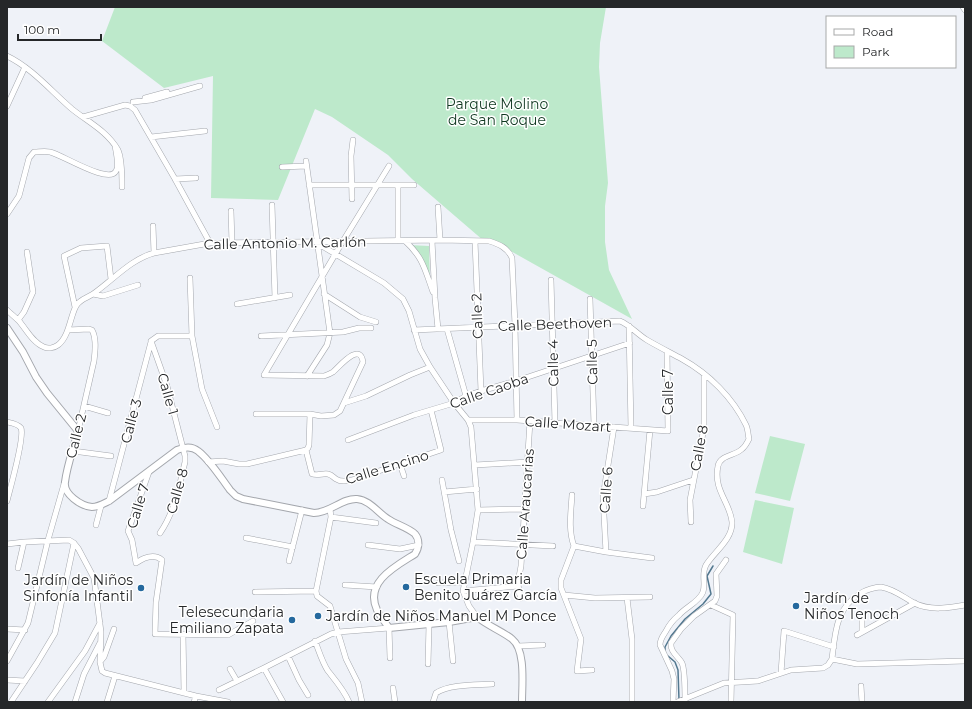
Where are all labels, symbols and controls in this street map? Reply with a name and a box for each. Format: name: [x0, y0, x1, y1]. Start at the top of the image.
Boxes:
scale bar: [18, 16, 101, 42]
legend: [826, 16, 956, 68]
text: 100 m: [24, 22, 60, 37]
text: Road: [862, 24, 893, 39]
text: Park: [862, 44, 890, 59]
park label: Parque Molino de San Roque: [446, 95, 548, 129]
street label: Calle Antonio M. Carlón: [203, 233, 367, 253]
street label: Calle 2: [467, 293, 487, 339]
street label: Calle Beethoven: [498, 313, 612, 335]
street label: Calle 4: [544, 339, 562, 387]
street label: Calle 5: [583, 339, 601, 385]
street label: Calle Caoba: [447, 369, 531, 413]
street label: Calle 7: [659, 369, 677, 415]
street label: Calle 1: [153, 371, 183, 417]
street label: Calle 3: [116, 397, 146, 445]
street label: Calle 2: [62, 412, 90, 460]
street label: Calle Mozart: [524, 412, 612, 436]
street label: Calle 8: [686, 423, 712, 473]
street label: Calle Encino: [343, 446, 431, 488]
street label: Calle Araucarias: [512, 448, 538, 560]
street label: Calle 8: [162, 466, 192, 516]
street label: Calle 6: [595, 466, 617, 514]
street label: Calle 7: [123, 481, 153, 531]
place label: Escuela Primaria Benito Juárez García: [414, 570, 558, 604]
place label: Jardín de Niños Sinfonía Infantil: [23, 571, 133, 605]
marker: Escuela Primaria Benito Juárez García: [401, 582, 411, 592]
marker: Jardín de Niños Sinfonía Infantil: [136, 583, 146, 593]
place label: Jardín de Niños Tenoch: [803, 589, 899, 623]
marker: Jardín de Niños Tenoch: [791, 601, 801, 611]
place label: Telesecundaria Emiliano Zapata: [170, 603, 284, 637]
place label: Jardín de Niños Manuel M Ponce: [325, 607, 556, 625]
marker: Jardín de Niños Manuel M Ponce: [313, 611, 323, 621]
marker: Telesecundaria Emiliano Zapata: [287, 615, 297, 625]

